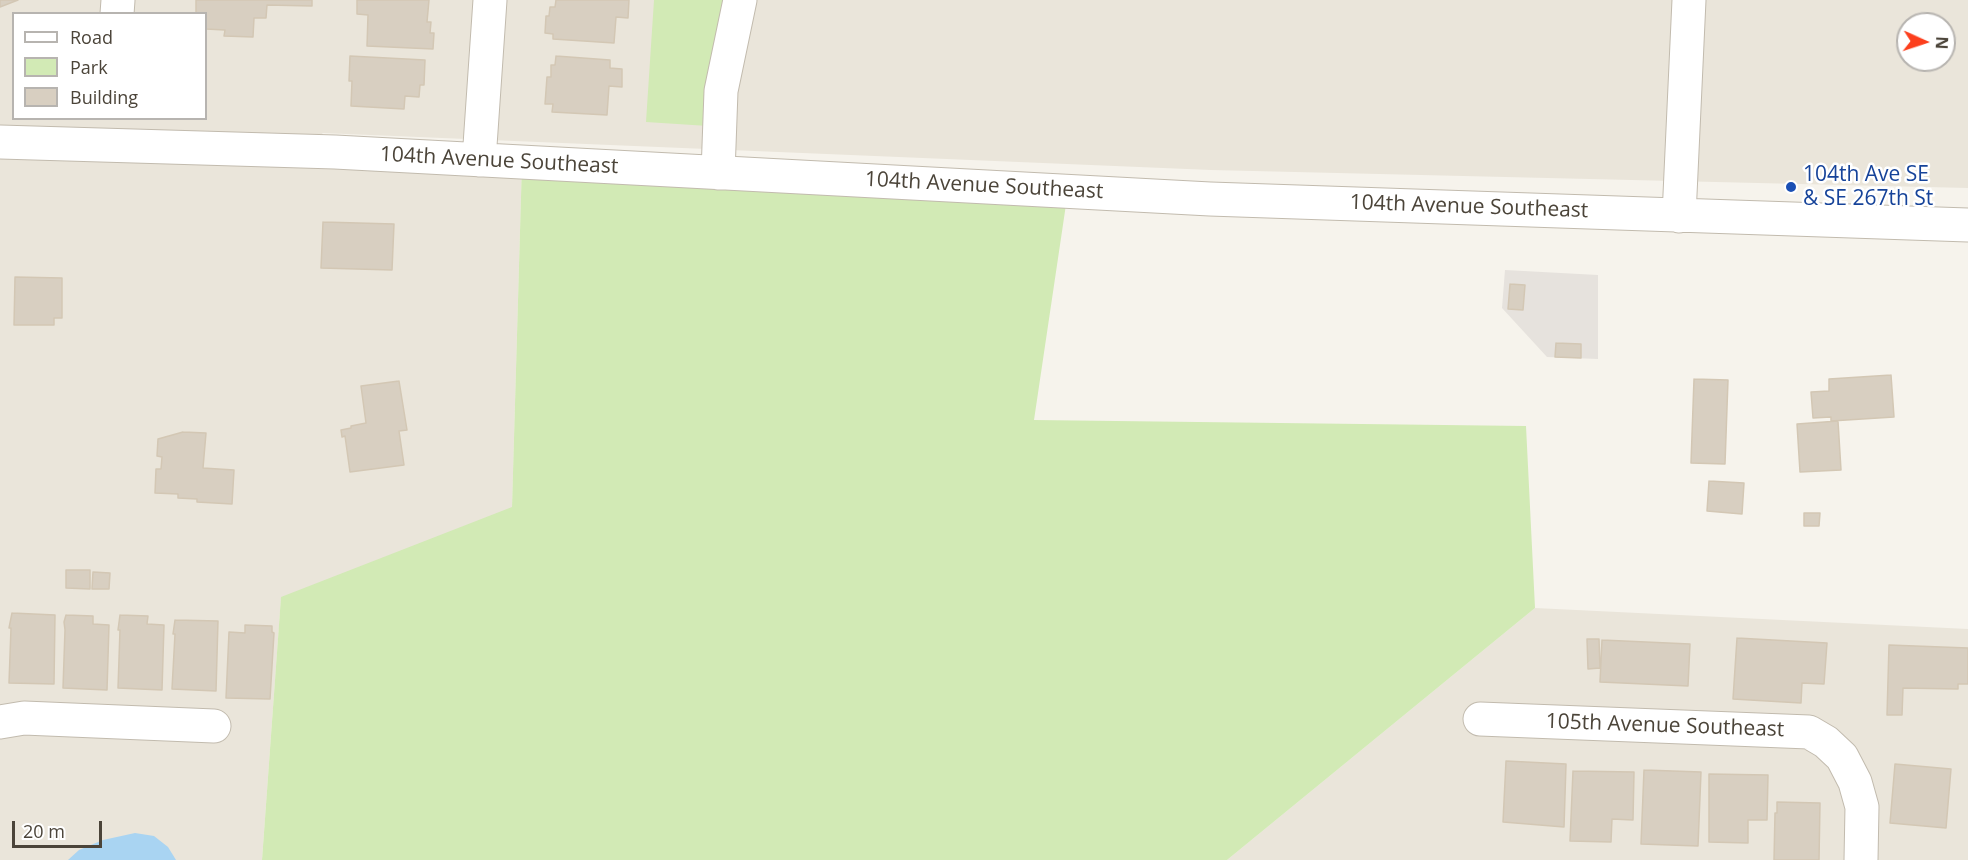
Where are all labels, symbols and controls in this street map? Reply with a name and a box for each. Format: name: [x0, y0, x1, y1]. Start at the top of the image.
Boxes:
legend: [12, 12, 207, 120]
north arrow: [1896, 12, 1956, 72]
text: Road: [70, 25, 113, 49]
text: N: [1931, 36, 1953, 50]
text: Park: [70, 55, 108, 79]
text: Building: [70, 85, 138, 109]
street label: 104th Avenue Southeast: [379, 142, 619, 180]
place label: 104th Ave SE & SE 267th St: [1803, 162, 1933, 212]
street label: 104th Avenue Southeast: [864, 167, 1104, 205]
marker: 104th Ave SE & SE 267th St: [1784, 180, 1798, 194]
street label: 104th Avenue Southeast: [1349, 190, 1589, 224]
street label: 105th Avenue Southeast: [1545, 709, 1785, 743]
scale bar: [15, 809, 105, 847]
text: 20 m: [23, 819, 65, 843]

